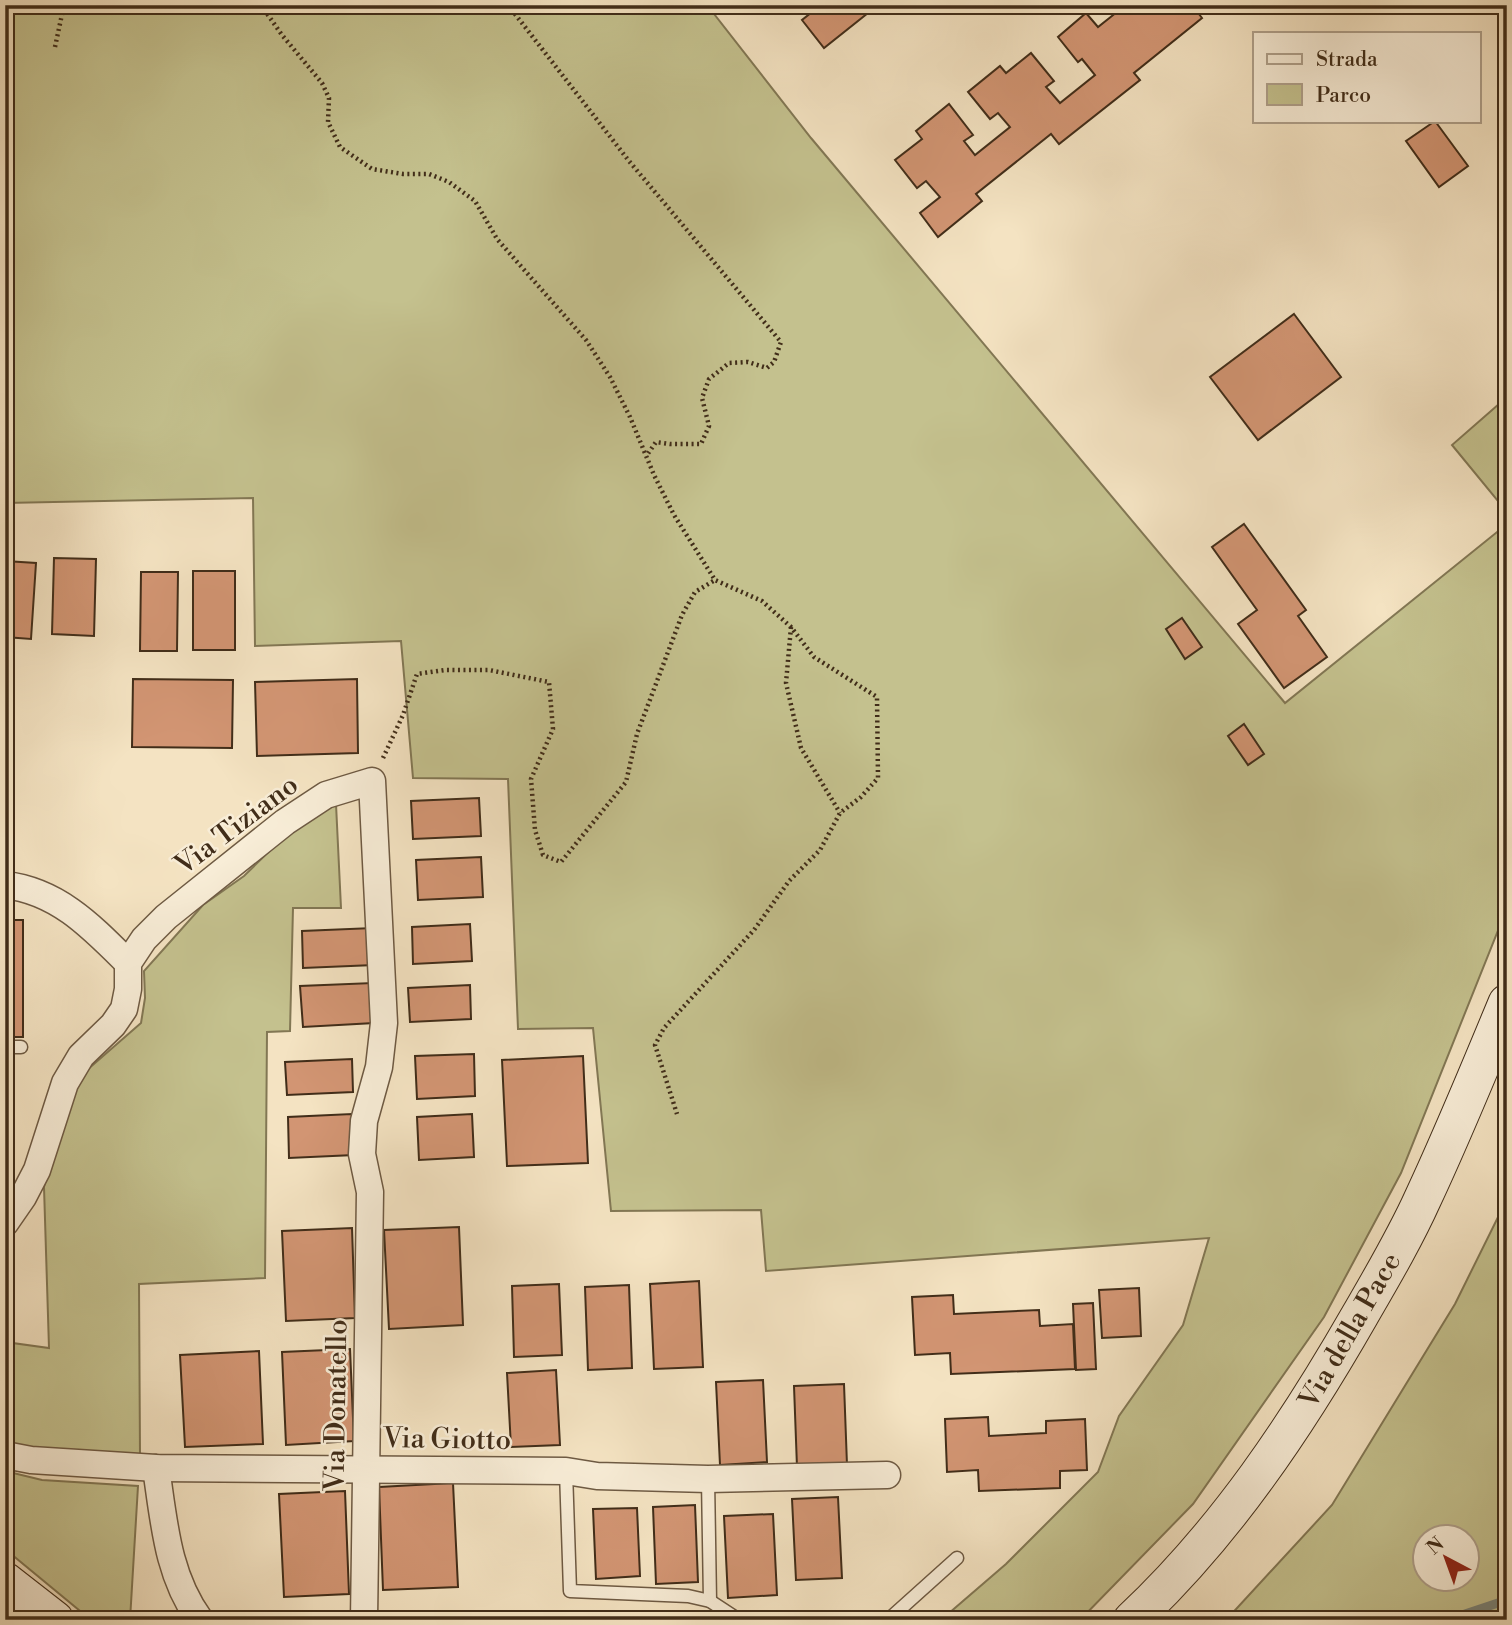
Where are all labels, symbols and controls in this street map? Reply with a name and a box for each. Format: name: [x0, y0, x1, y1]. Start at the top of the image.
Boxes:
legend: [1253, 32, 1480, 122]
text: Strada: [1316, 47, 1378, 73]
text: Parco: [1316, 83, 1371, 109]
street label: Via Tiziano: [167, 767, 306, 884]
street label: Via della Pace: [1291, 1247, 1409, 1416]
street label: Via Donatello: [317, 1319, 355, 1492]
street label: Via Giotto: [382, 1421, 511, 1458]
north arrow: [1410, 1524, 1480, 1594]
text: N: [1422, 1532, 1449, 1560]

